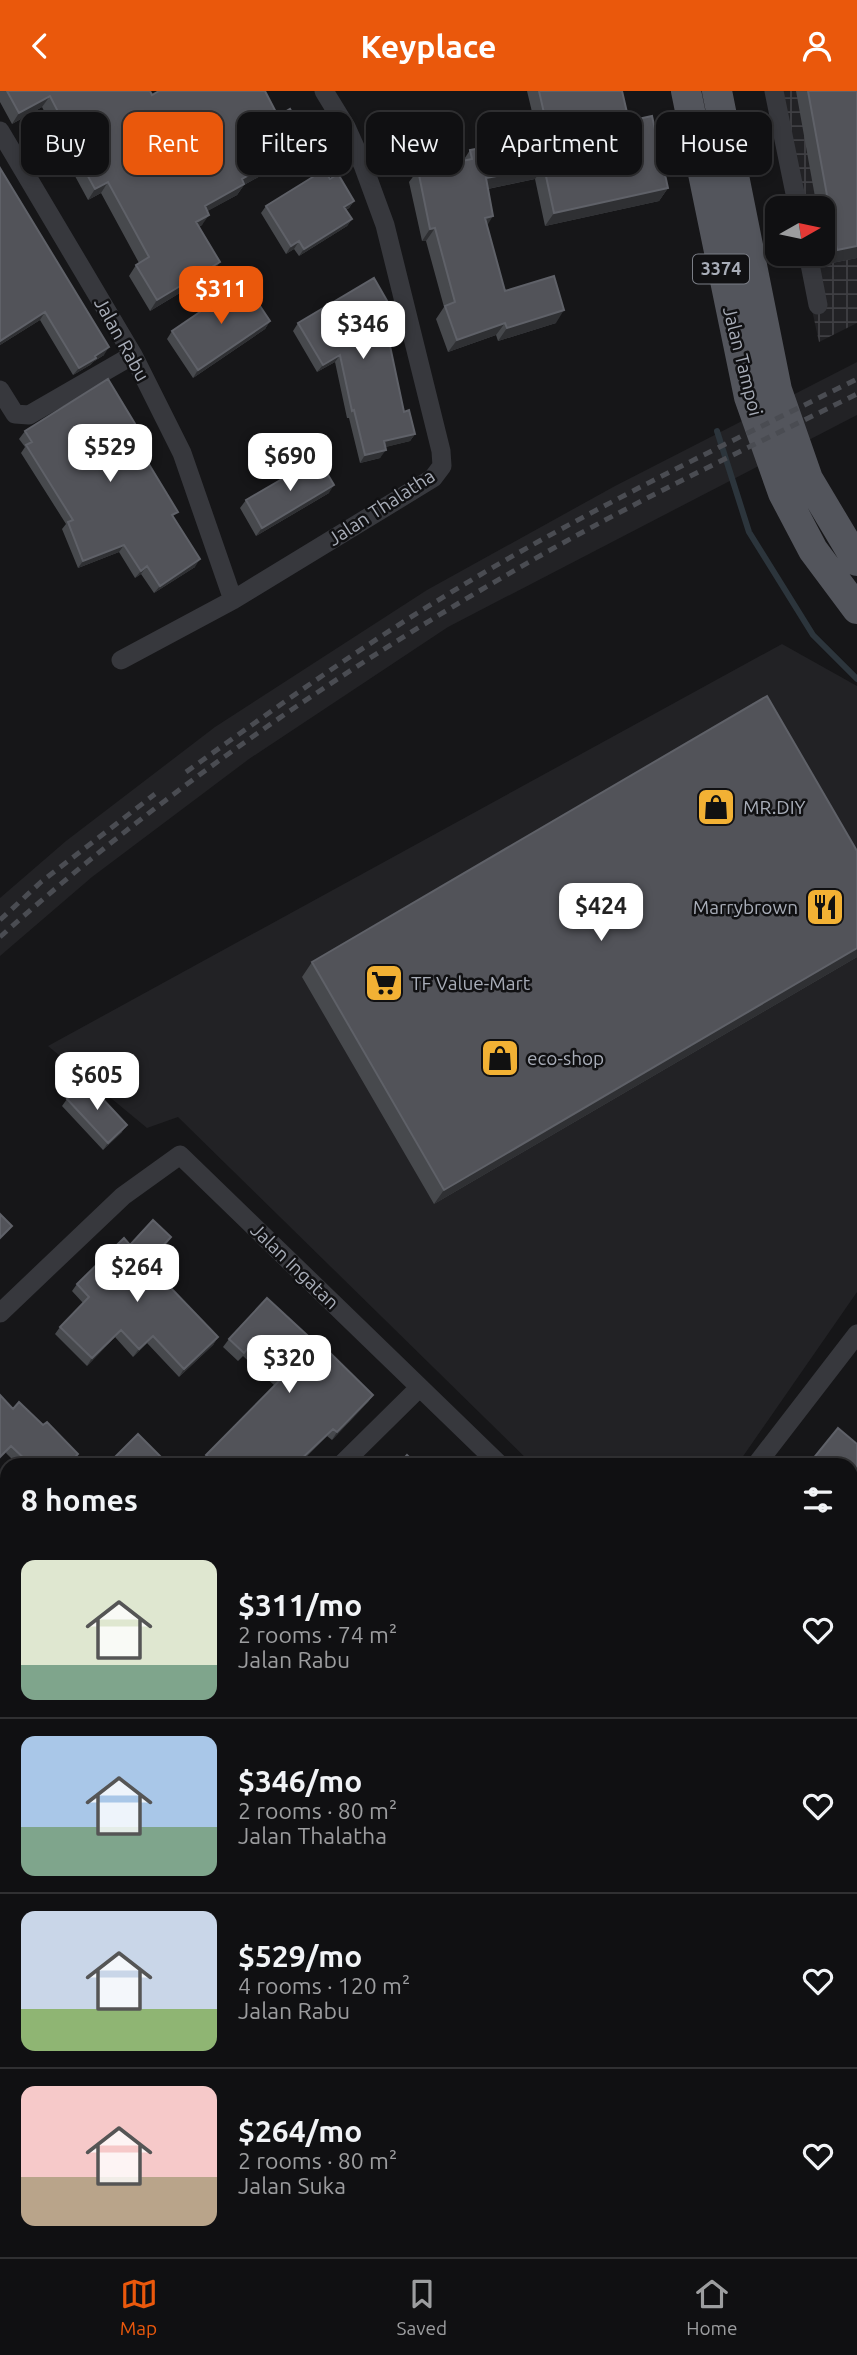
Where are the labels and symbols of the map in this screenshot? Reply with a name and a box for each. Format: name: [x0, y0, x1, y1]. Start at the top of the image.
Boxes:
north arrow: [765, 196, 835, 266]
road number: 3374: [693, 254, 749, 283]
pin: $311: [180, 267, 262, 326]
street label: Jalan Rabu: [90, 293, 154, 385]
pin: $346: [322, 301, 404, 361]
street label: Jalan Tampoi: [719, 304, 767, 418]
pin: $529: [69, 425, 151, 484]
pin: $690: [249, 433, 331, 493]
street label: Jalan Thalatha: [323, 464, 439, 550]
shop icon: MR.DIY: [695, 786, 737, 828]
place label: MR.DIY: [743, 796, 806, 818]
pin: $424: [560, 883, 642, 943]
restaurant icon: Marrybrown: [804, 886, 846, 928]
place label: Marrybrown: [693, 896, 798, 918]
supermarket icon: TF Value-Mart: [363, 962, 405, 1004]
place label: TF Value-Mart: [411, 972, 531, 994]
shop icon: eco-shop: [479, 1037, 521, 1079]
place label: eco-shop: [527, 1047, 604, 1069]
pin: $605: [56, 1053, 138, 1112]
street label: Jalan Ingatan: [247, 1219, 343, 1313]
pin: $264: [96, 1245, 178, 1304]
pin: $320: [248, 1335, 330, 1395]

